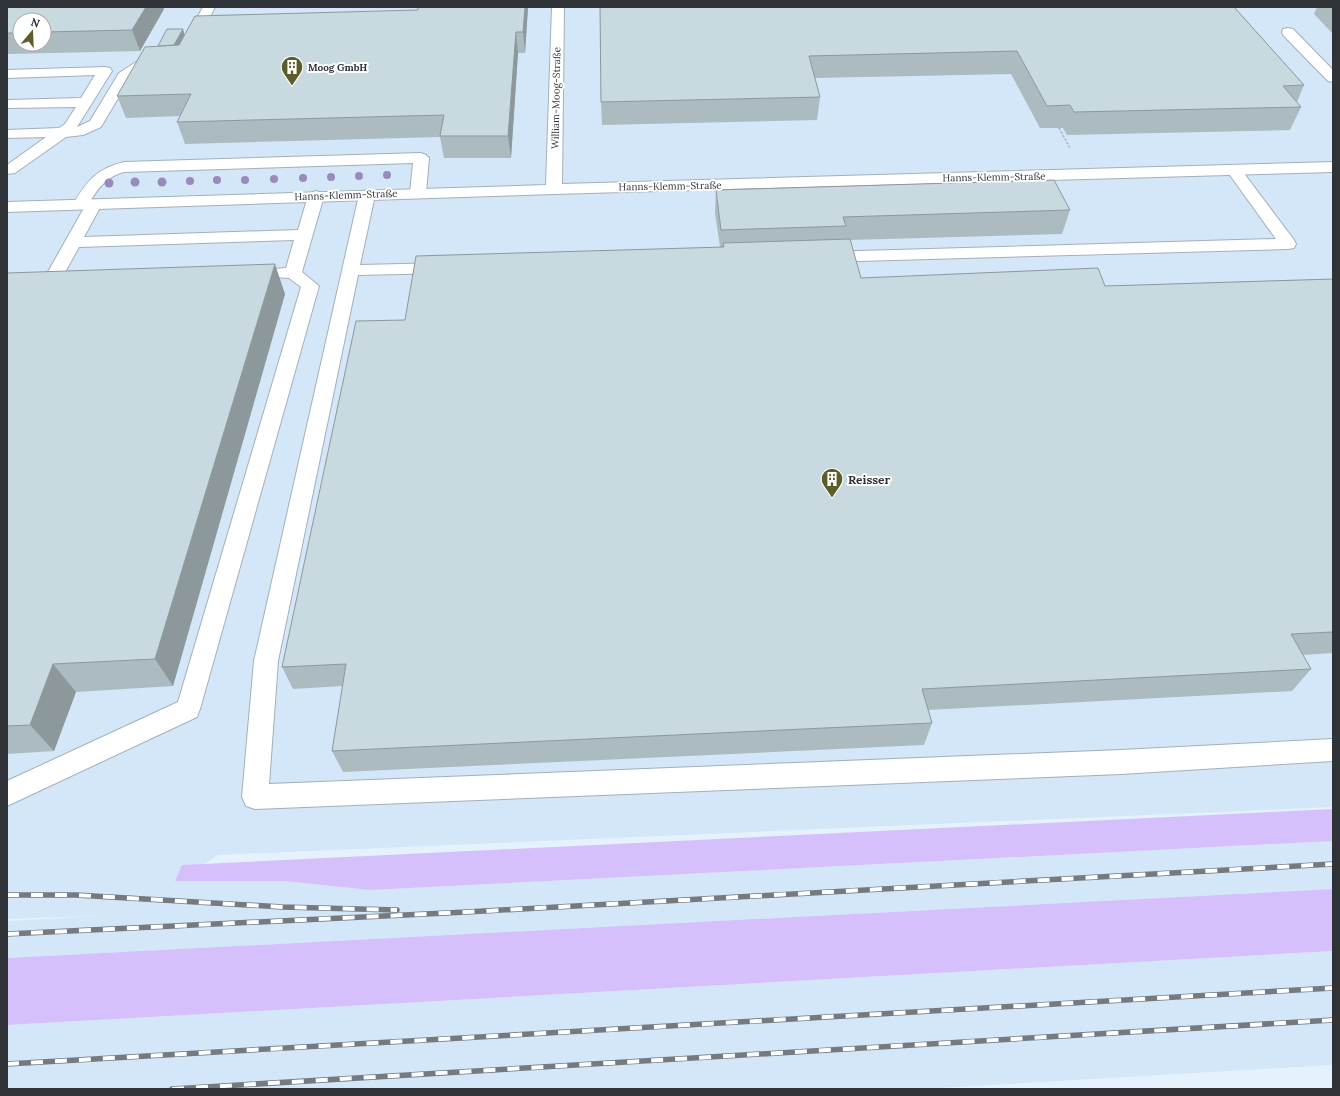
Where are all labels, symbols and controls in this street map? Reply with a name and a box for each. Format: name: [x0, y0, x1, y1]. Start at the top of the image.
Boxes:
north arrow: [12, 12, 52, 52]
text: N: [29, 15, 42, 31]
street label: William-Moog-Straße: [549, 46, 563, 149]
building icon: Moog GmbH: [279, 54, 305, 87]
place label: Moog GmbH: [308, 61, 367, 74]
street label: Hanns-Klemm-Straße: [942, 170, 1046, 184]
street label: Hanns-Klemm-Straße: [618, 179, 722, 193]
street label: Hanns-Klemm-Straße: [294, 187, 398, 203]
building icon: Reisser: [819, 466, 845, 499]
place label: Reisser: [848, 472, 891, 487]

